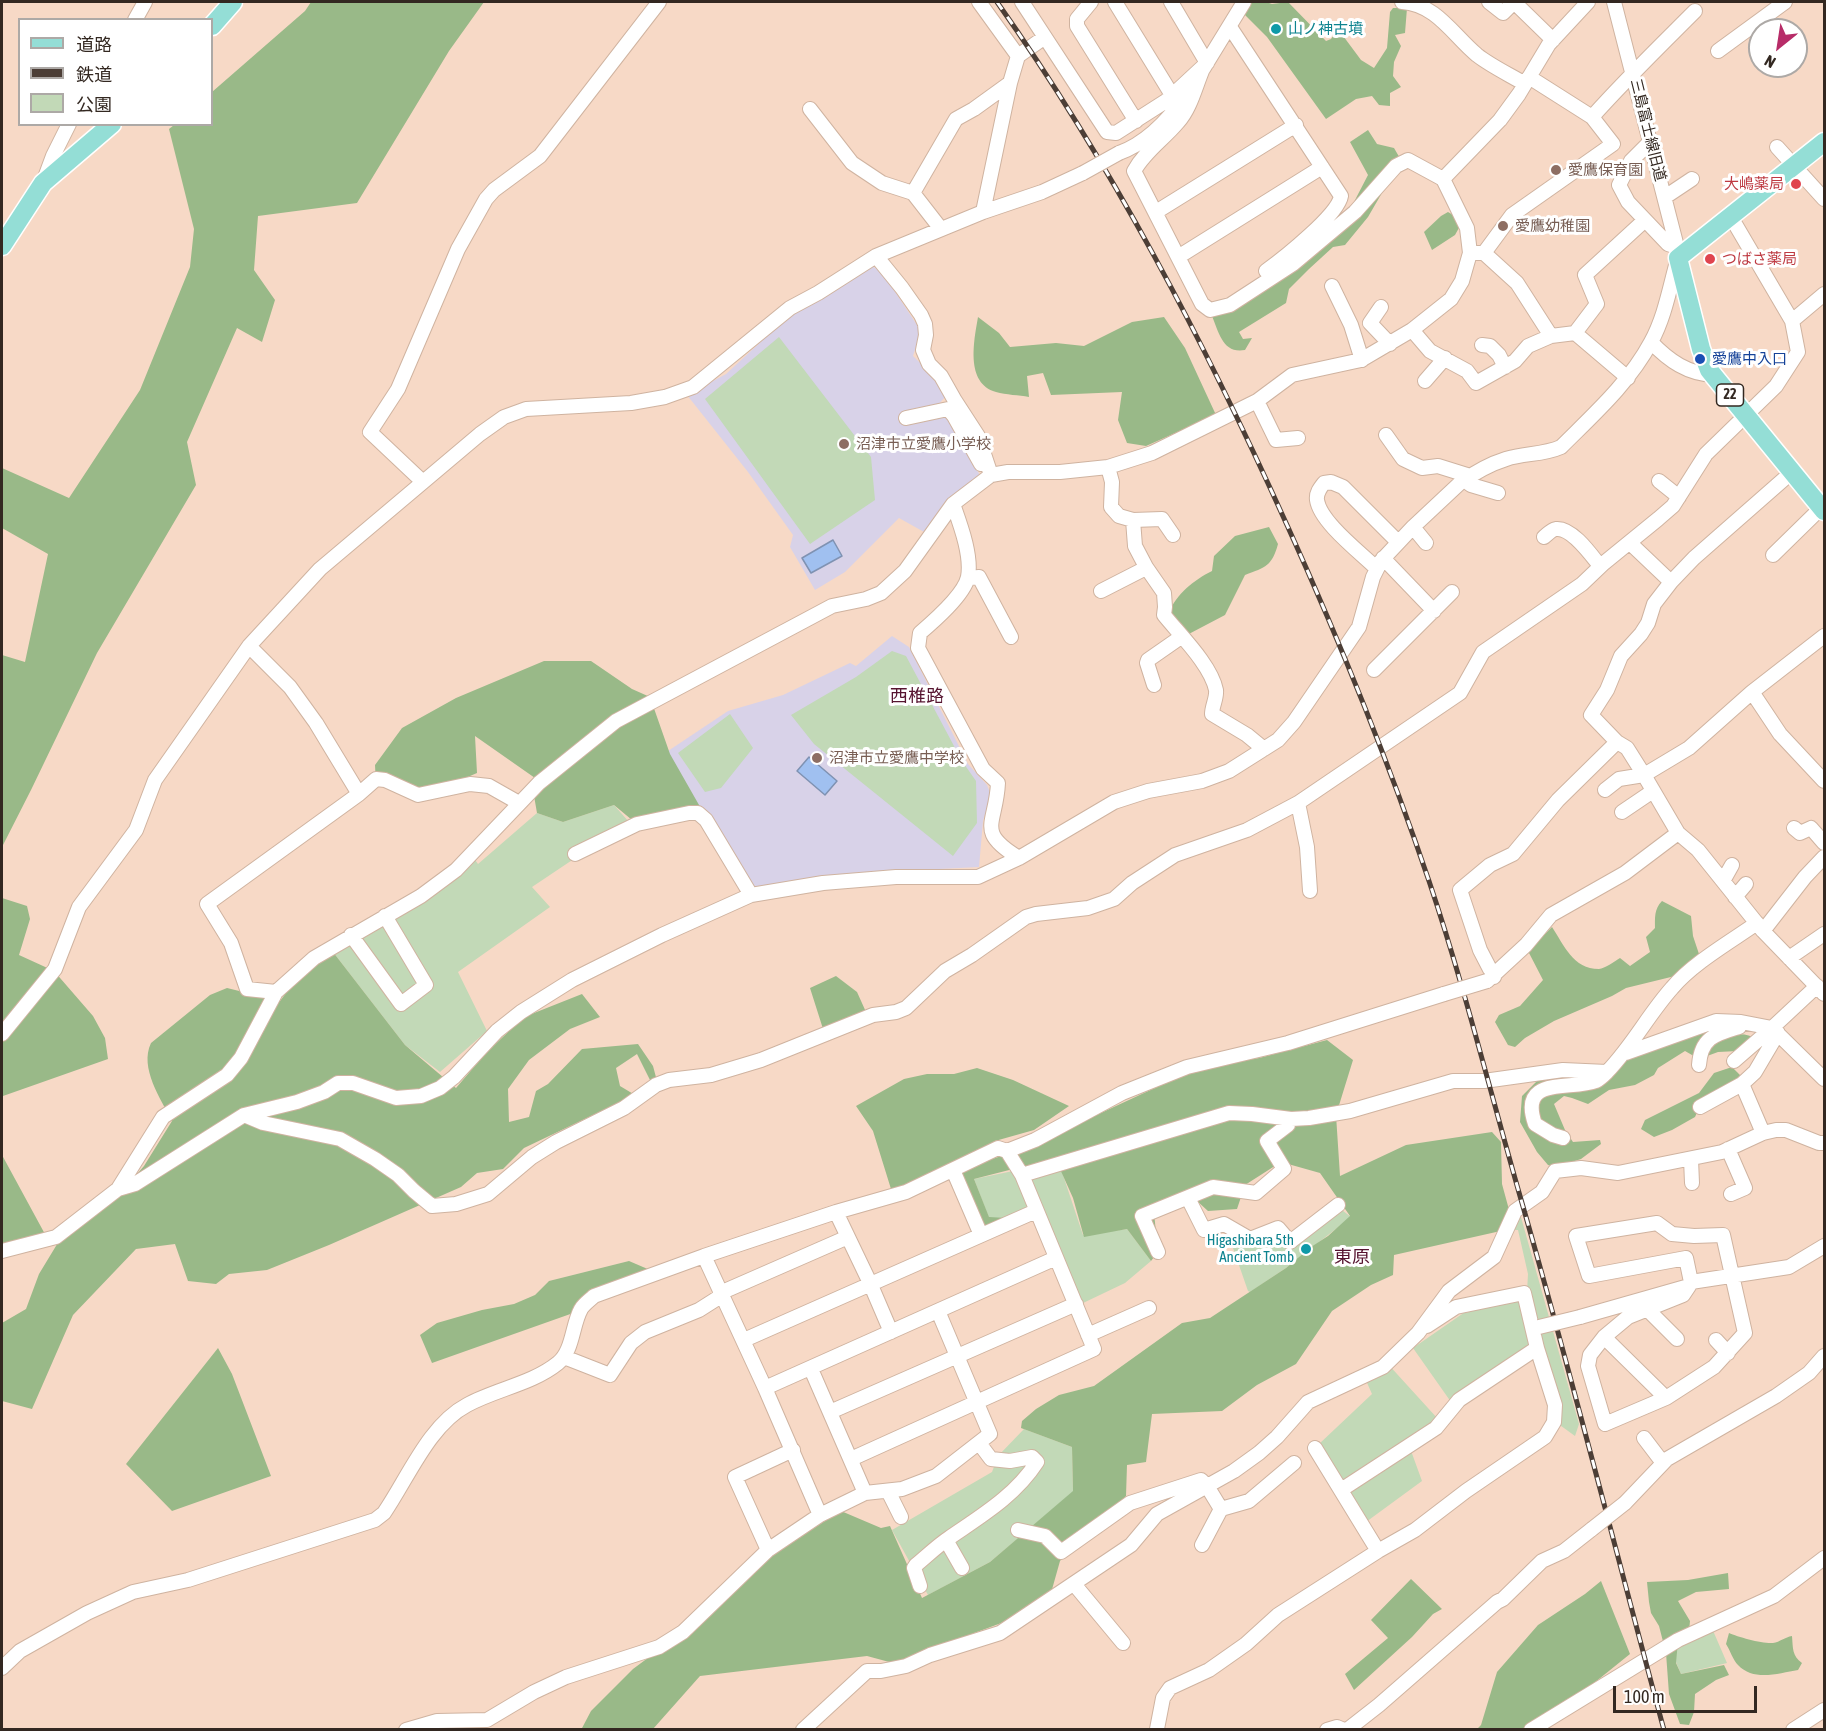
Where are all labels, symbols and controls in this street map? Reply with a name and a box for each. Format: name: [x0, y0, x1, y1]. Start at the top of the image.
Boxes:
legend: [18, 18, 213, 126]
north arrow: [1748, 18, 1808, 78]
place label: 山ノ神古墳: [1288, 20, 1363, 38]
marker: 山ノ神古墳: [1269, 22, 1283, 36]
text: 道路: [76, 34, 112, 55]
text: N: [1761, 52, 1779, 72]
text: 鉄道: [76, 64, 112, 85]
street label: 三島富士線旧道: [1627, 77, 1669, 183]
text: 公園: [76, 94, 112, 115]
place label: 愛鷹保育園: [1568, 161, 1643, 179]
marker: 愛鷹保育園: [1549, 163, 1563, 177]
place label: 大嶋薬局: [1724, 175, 1784, 193]
marker: 大嶋薬局: [1789, 177, 1803, 191]
place label: 愛鷹幼稚園: [1515, 217, 1590, 235]
marker: 愛鷹幼稚園: [1496, 219, 1510, 233]
place label: つばさ薬局: [1722, 250, 1797, 268]
marker: つばさ薬局: [1703, 252, 1717, 266]
place label: 愛鷹中入口: [1712, 350, 1787, 368]
marker: 愛鷹中入口: [1693, 352, 1707, 366]
road number: 22: [1716, 384, 1744, 406]
place label: 沼津市立愛鷹小学校: [856, 435, 991, 453]
marker: 沼津市立愛鷹小学校: [837, 437, 851, 451]
district label: 西椎路: [890, 685, 944, 707]
place label: 沼津市立愛鷹中学校: [829, 749, 964, 767]
marker: 沼津市立愛鷹中学校: [810, 751, 824, 765]
place label: Higashibara 5th Ancient Tomb: [1207, 1231, 1294, 1266]
marker: Higashibara 5th Ancient Tomb: [1299, 1242, 1313, 1256]
district label: 東原: [1334, 1246, 1370, 1268]
scale bar: [1616, 1674, 1760, 1712]
text: 100 m: [1624, 1686, 1665, 1707]

